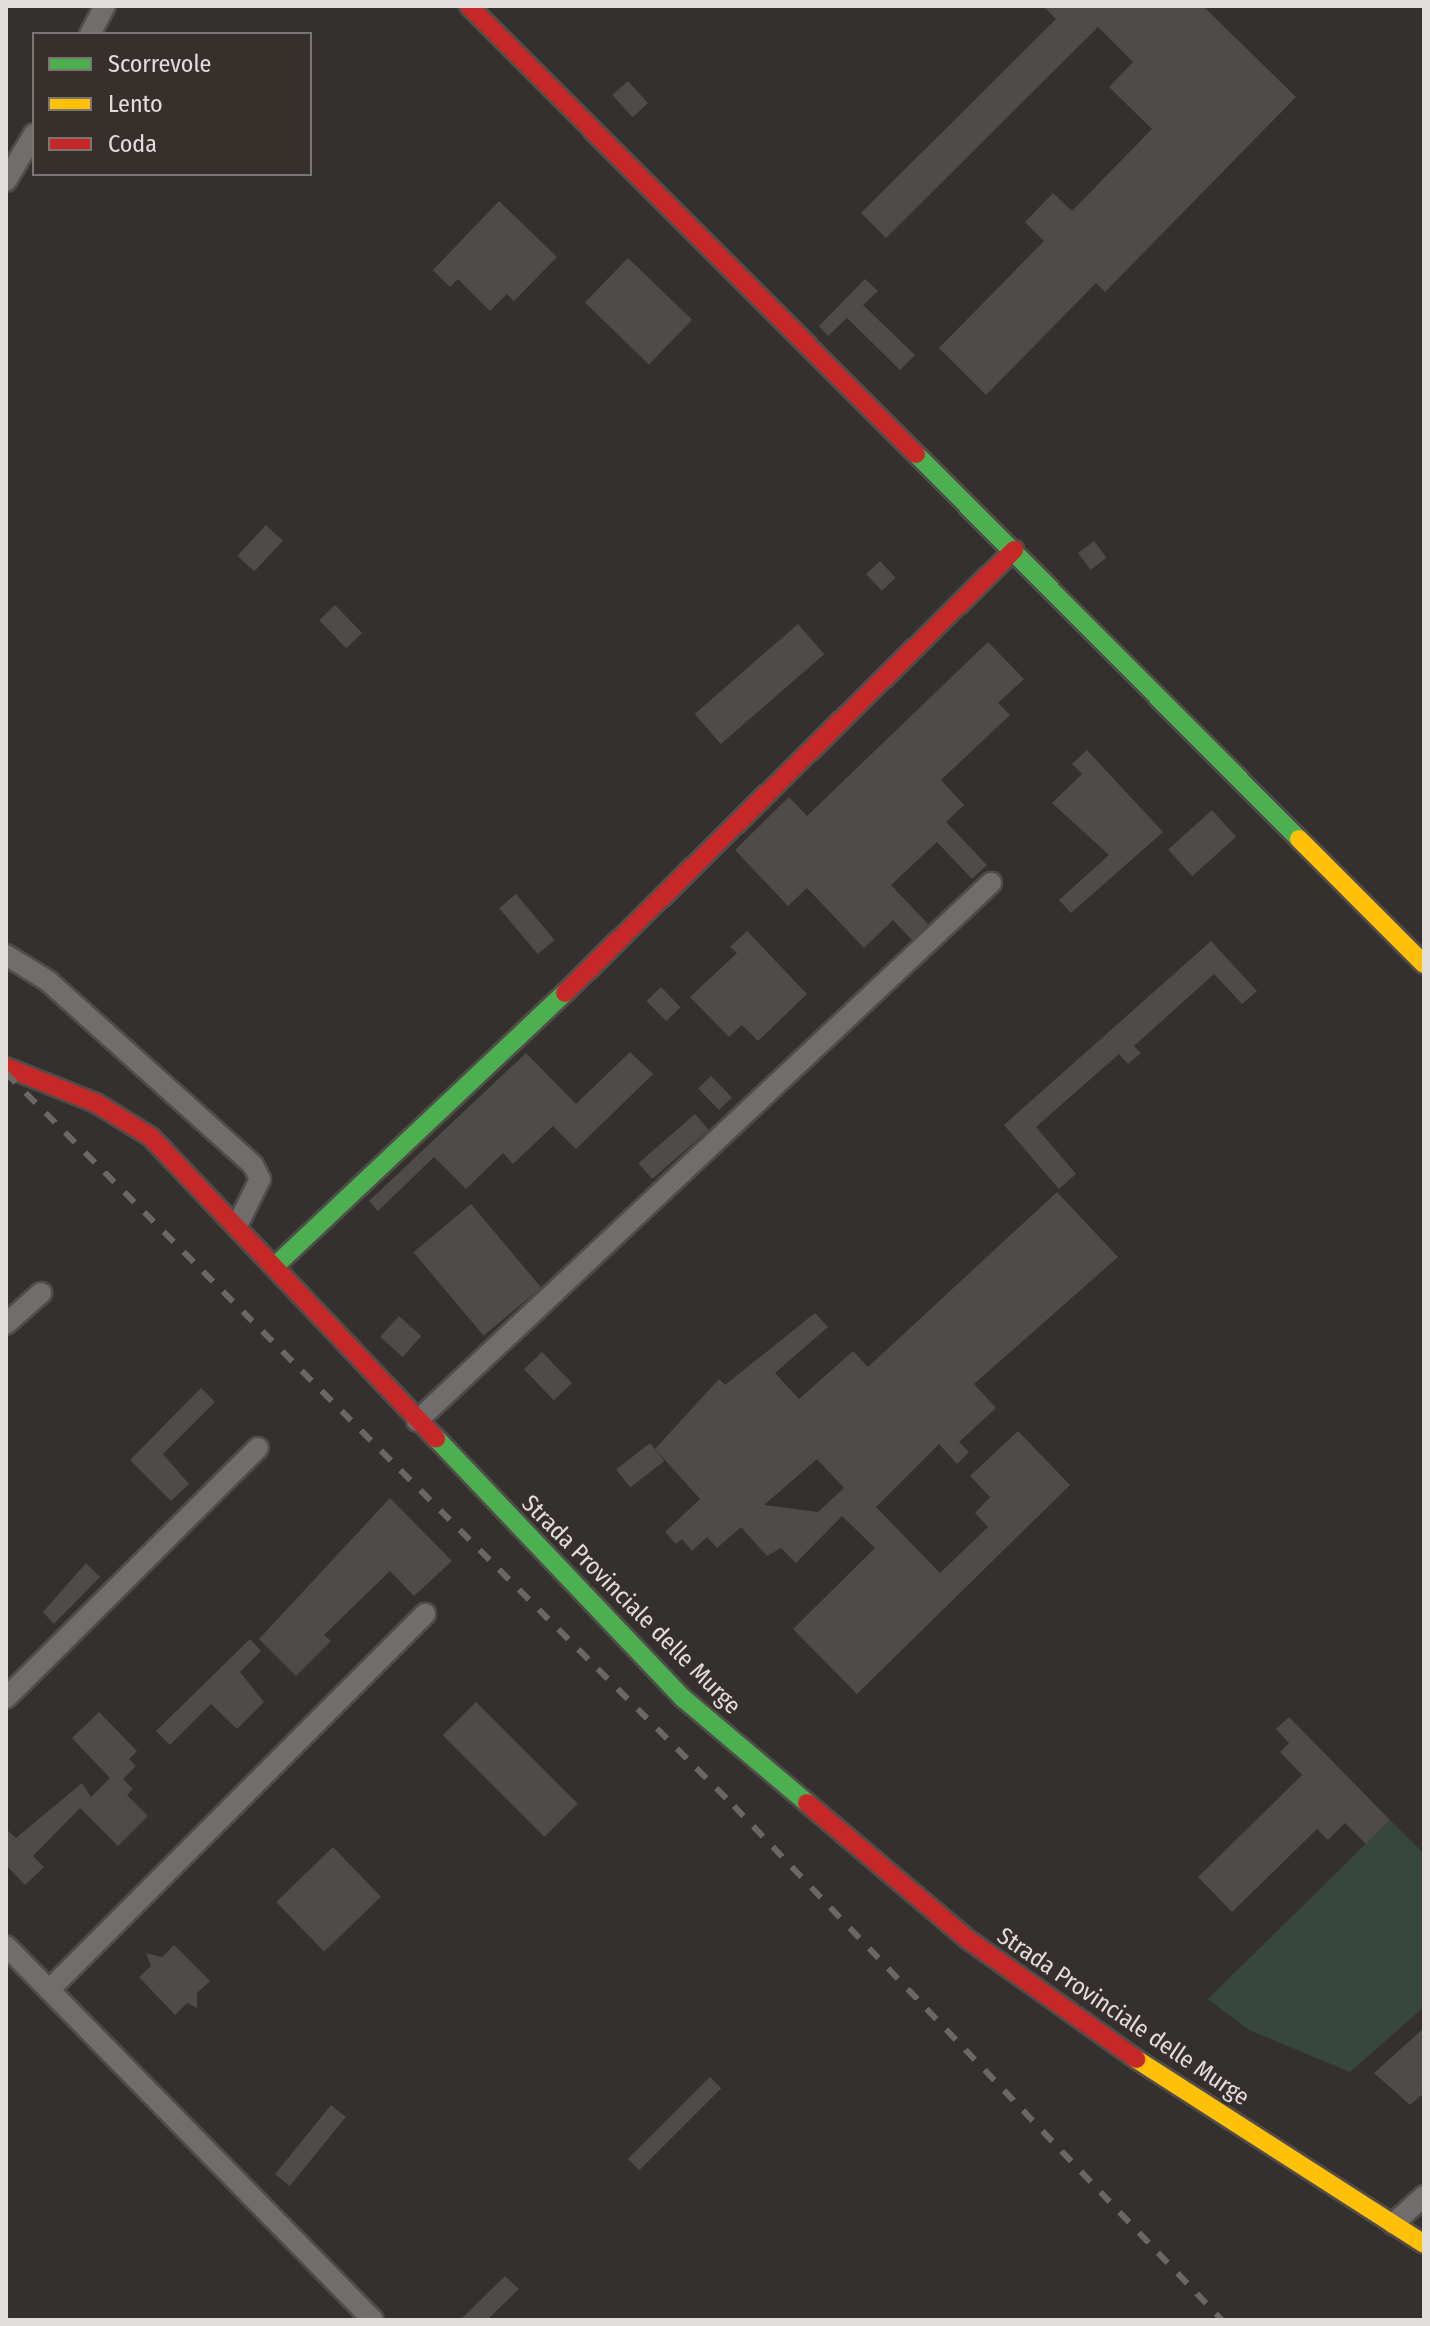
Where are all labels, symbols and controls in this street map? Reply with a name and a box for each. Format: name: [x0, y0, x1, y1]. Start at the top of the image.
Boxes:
legend: [32, 32, 312, 176]
text: Scorrevole: [108, 50, 211, 78]
text: Lento: [108, 90, 163, 118]
text: Coda: [108, 130, 157, 158]
street label: Strada Provinciale delle Murge: [516, 1490, 746, 1720]
street label: Strada Provinciale delle Murge: [991, 1922, 1255, 2112]

